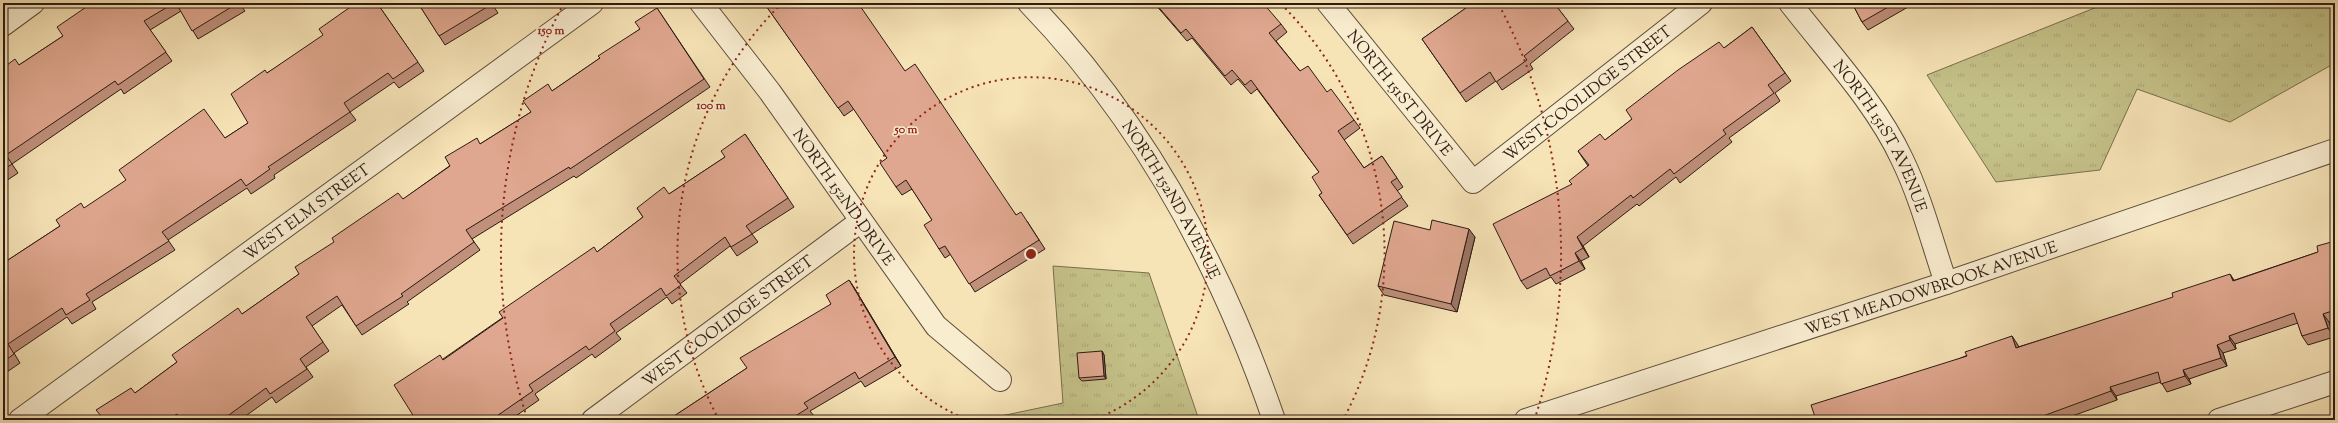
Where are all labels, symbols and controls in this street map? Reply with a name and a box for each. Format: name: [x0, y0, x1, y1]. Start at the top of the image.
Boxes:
street label: WEST COOLIDGE STREET: [1499, 21, 1677, 168]
text: 150 m: [536, 22, 565, 40]
street label: NORTH 151ST DRIVE: [1340, 26, 1457, 162]
street label: NORTH 151ST AVENUE: [1826, 56, 1931, 216]
text: 100 m: [695, 97, 726, 115]
street label: NORTH 152ND AVENUE: [1115, 117, 1225, 284]
text: 50 m: [894, 121, 918, 139]
street label: NORTH 152ND DRIVE: [786, 125, 899, 272]
street label: WEST ELM STREET: [239, 159, 376, 268]
street label: WEST MEADOWBROOK AVENUE: [1802, 237, 2061, 342]
centre of rings: [1024, 247, 1038, 261]
street label: WEST COOLIDGE STREET: [638, 251, 819, 394]

